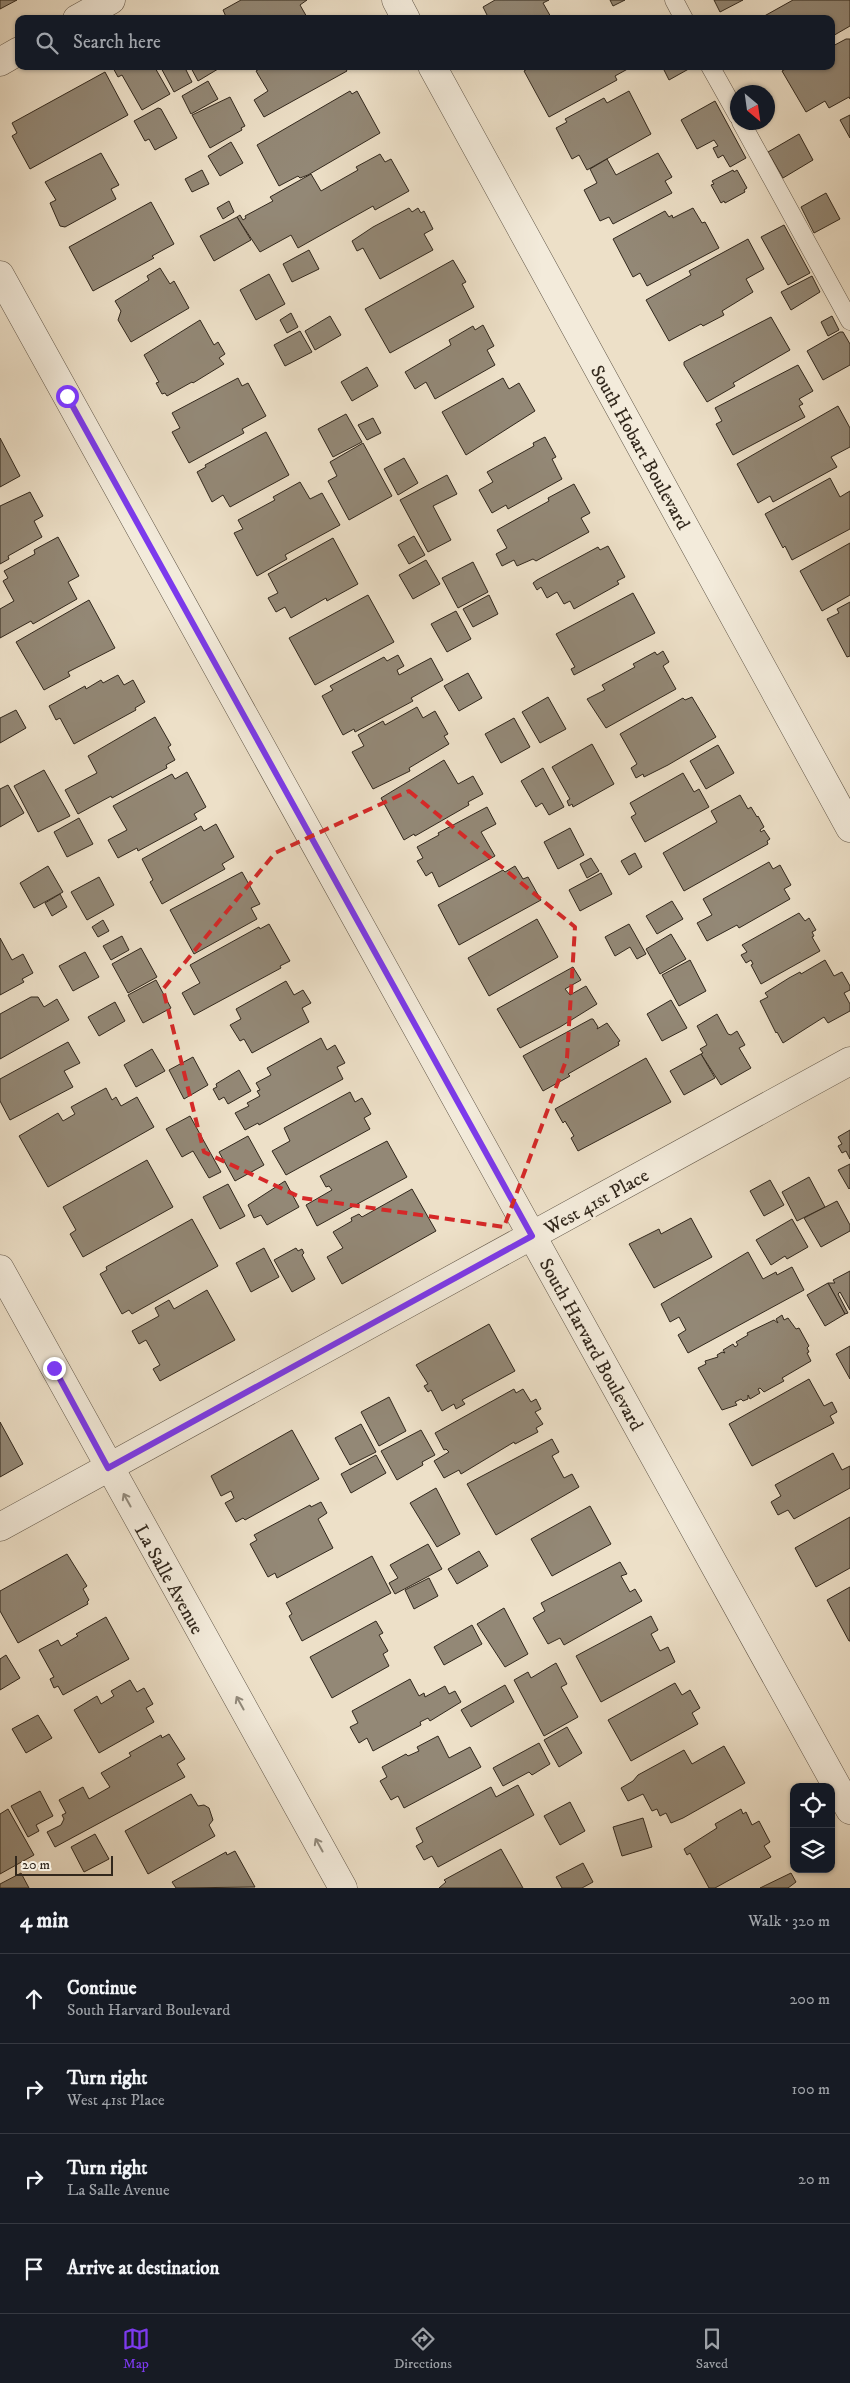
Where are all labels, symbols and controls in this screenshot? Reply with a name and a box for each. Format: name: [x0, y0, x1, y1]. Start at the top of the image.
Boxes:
search box: [15, 15, 835, 70]
icon: search: [33, 29, 61, 57]
text: Search here: [73, 31, 161, 54]
north arrow: [730, 85, 775, 130]
street label: South Hobart Boulevard: [585, 361, 695, 534]
route start: [56, 385, 79, 408]
street label: West 41st Place: [540, 1164, 653, 1241]
street label: South Harvard Boulevard: [534, 1254, 648, 1435]
route end: [43, 1357, 66, 1380]
one-way arrow: [121, 1494, 131, 1508]
street label: La Salle Avenue: [129, 1521, 208, 1639]
one-way arrow: [235, 1696, 245, 1711]
map controls: [790, 1783, 835, 1873]
button: locate: [790, 1783, 835, 1828]
button: layers: [790, 1828, 835, 1873]
one-way arrow: [314, 1838, 324, 1853]
scale bar: [15, 1853, 112, 1876]
text: 20 m: [22, 1856, 50, 1874]
text: 4 min: [20, 1908, 69, 1934]
text: Walk · 320 m: [748, 1911, 830, 1931]
text: Continue: [67, 1977, 137, 2000]
icon: ahead: [20, 1985, 48, 2013]
text: 200 m: [789, 1989, 830, 2009]
text: South Harvard Boulevard: [67, 2000, 230, 2020]
text: Turn right: [67, 2067, 147, 2090]
icon: right: [20, 2075, 48, 2103]
text: 100 m: [792, 2079, 830, 2099]
text: West 41st Place: [67, 2090, 165, 2110]
text: Turn right: [67, 2157, 147, 2180]
icon: right: [20, 2165, 48, 2193]
text: 20 m: [798, 2169, 830, 2189]
text: La Salle Avenue: [67, 2180, 170, 2200]
icon: arrive: [20, 2255, 48, 2283]
text: Arrive at destination: [67, 2257, 219, 2280]
tab: Map: [122, 2325, 150, 2373]
tab: Directions: [394, 2325, 452, 2373]
tab: Saved: [696, 2325, 728, 2373]

